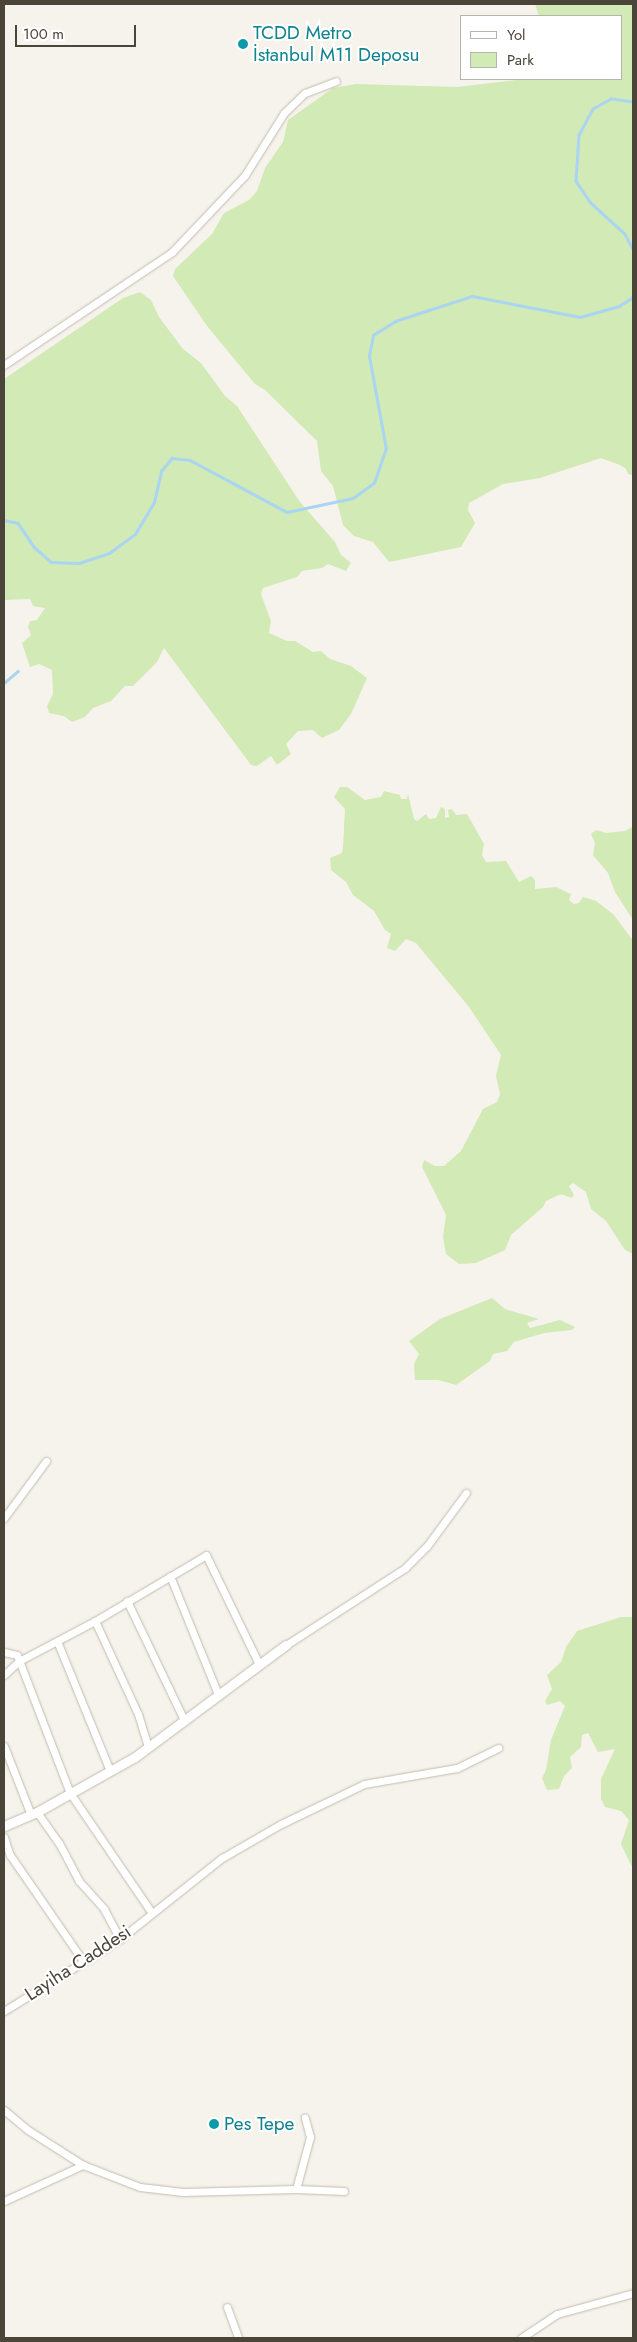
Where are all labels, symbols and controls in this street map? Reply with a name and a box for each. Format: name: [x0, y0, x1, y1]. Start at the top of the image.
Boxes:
scale bar: [18, 15, 139, 47]
legend: [460, 15, 622, 80]
place label: TCDD Metro İstanbul M11 Deposu: [253, 22, 420, 66]
text: 100 m: [23, 23, 64, 45]
text: Yol: [507, 24, 526, 46]
marker: TCDD Metro İstanbul M11 Deposu: [237, 38, 249, 50]
text: Park: [507, 49, 534, 71]
street label: Layiha Caddesi: [21, 1920, 135, 2006]
place label: Pes Tepe: [224, 2113, 294, 2135]
marker: Pes Tepe: [208, 2118, 220, 2130]

